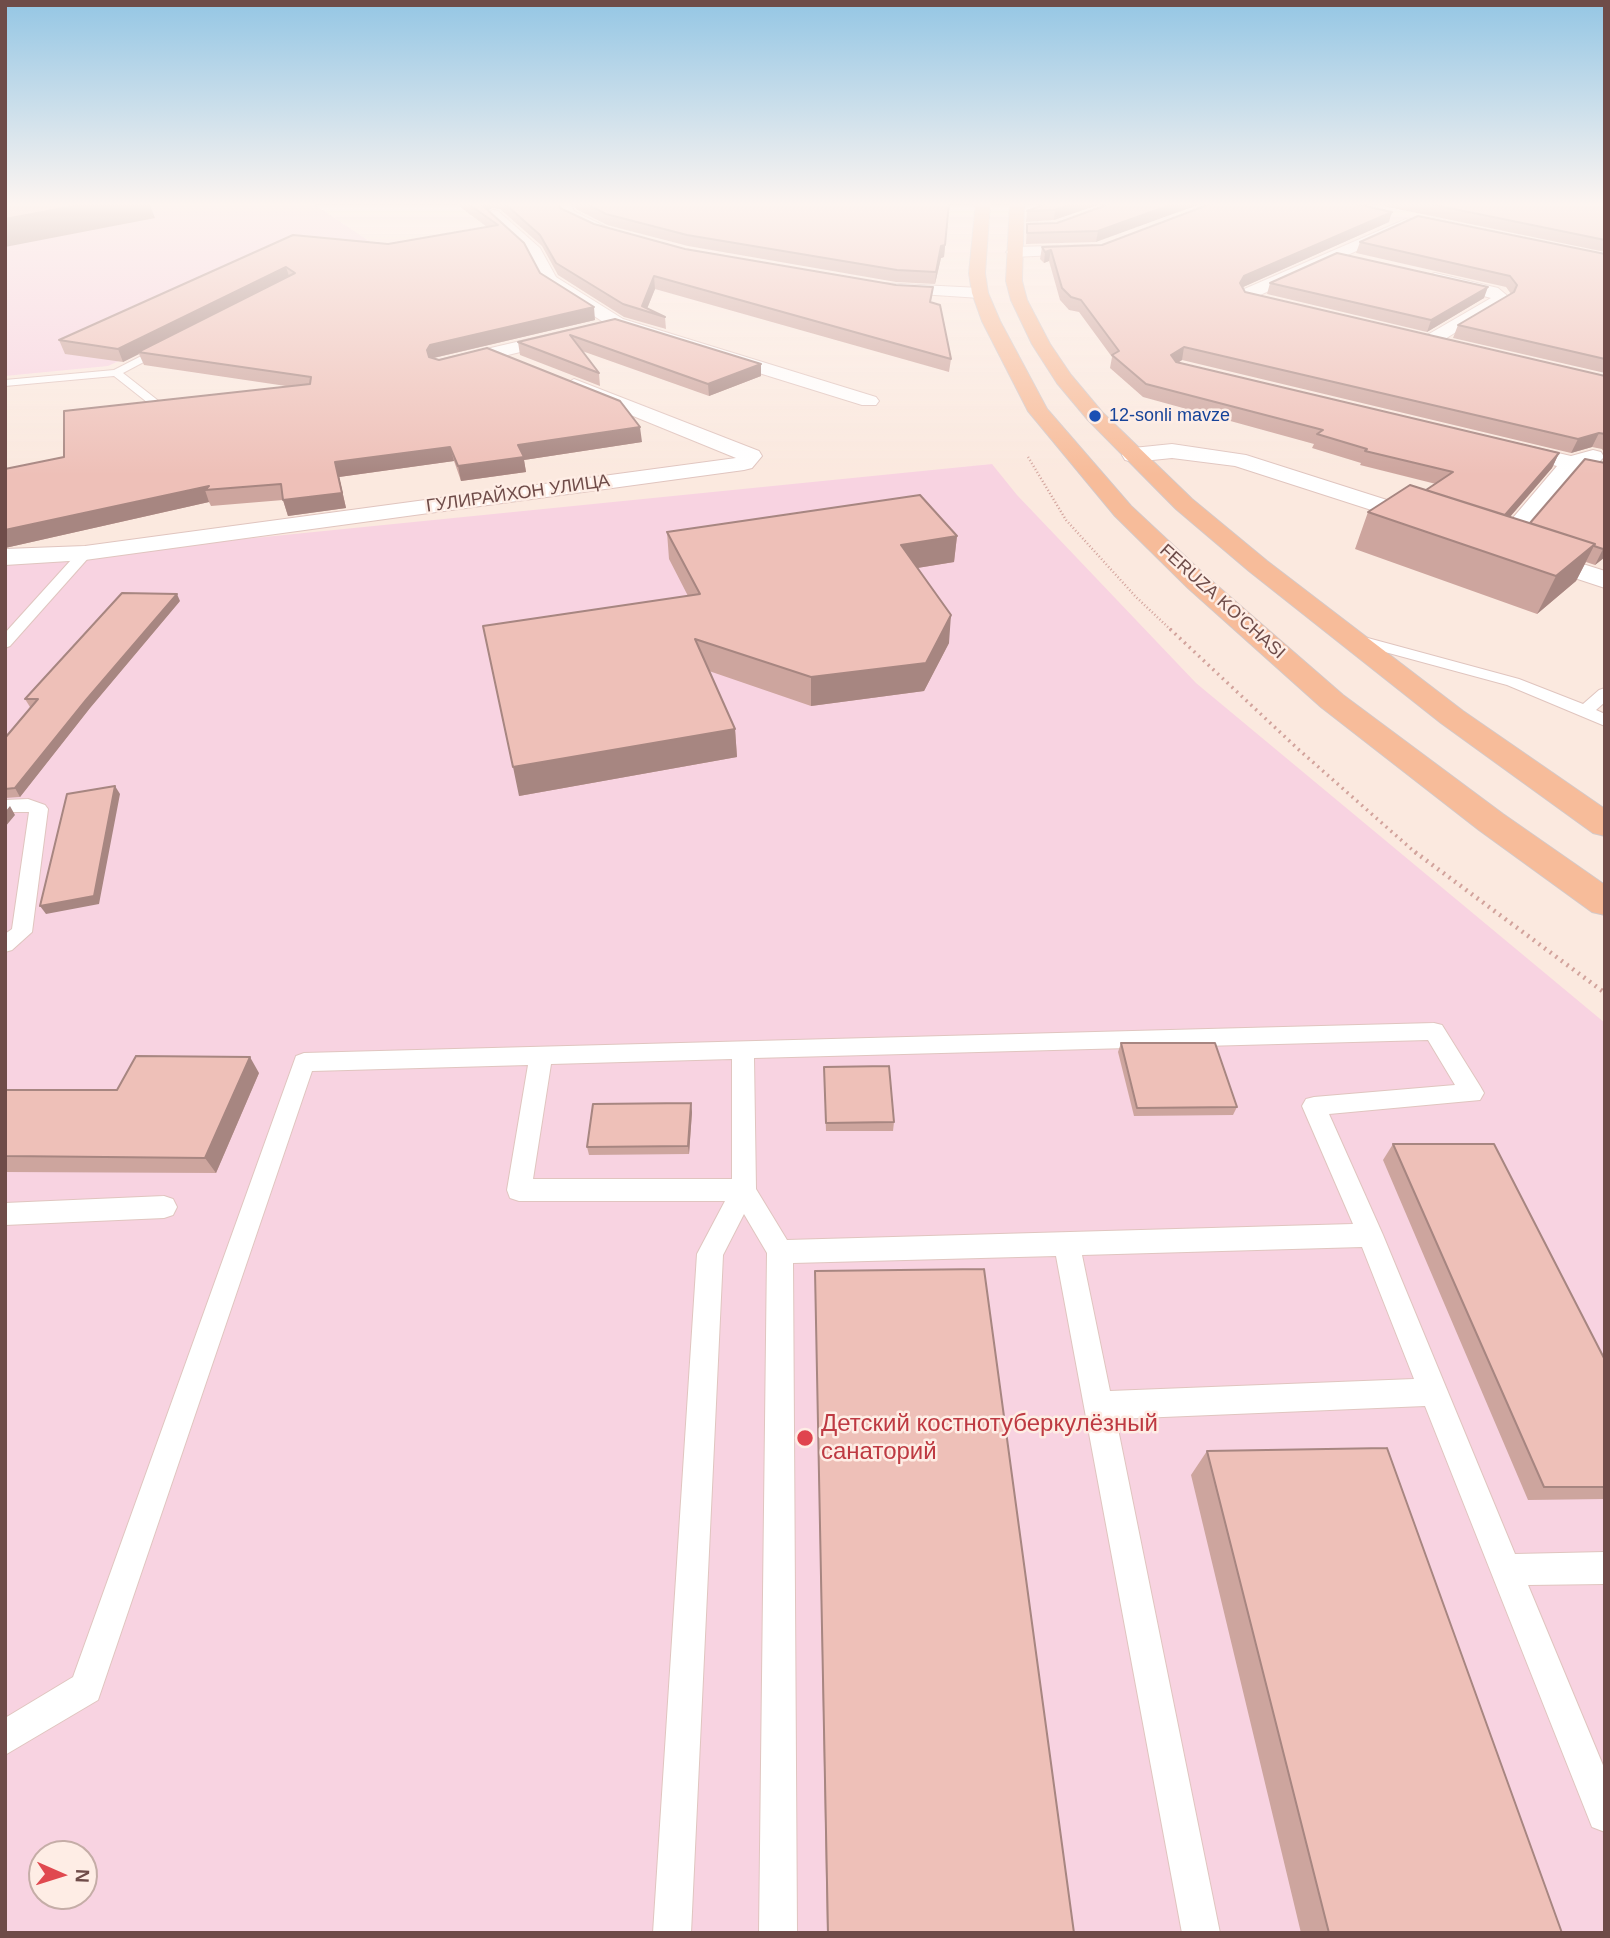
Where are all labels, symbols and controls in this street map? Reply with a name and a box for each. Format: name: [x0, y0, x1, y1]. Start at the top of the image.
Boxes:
place label: 12-sonli mavze: [1109, 405, 1230, 427]
marker: 12-sonli mavze: [1087, 408, 1103, 424]
street label: ГУЛИРАЙХОН УЛИЦА: [425, 470, 611, 518]
street label: FERUZA KO'CHASI: [1155, 540, 1289, 664]
place label: Детский костнотуберкулёзный санаторий: [821, 1410, 1158, 1466]
marker: Детский костнотуберкулёзный санаторий: [795, 1428, 815, 1448]
north arrow: [28, 1840, 98, 1910]
text: N: [72, 1869, 93, 1883]

